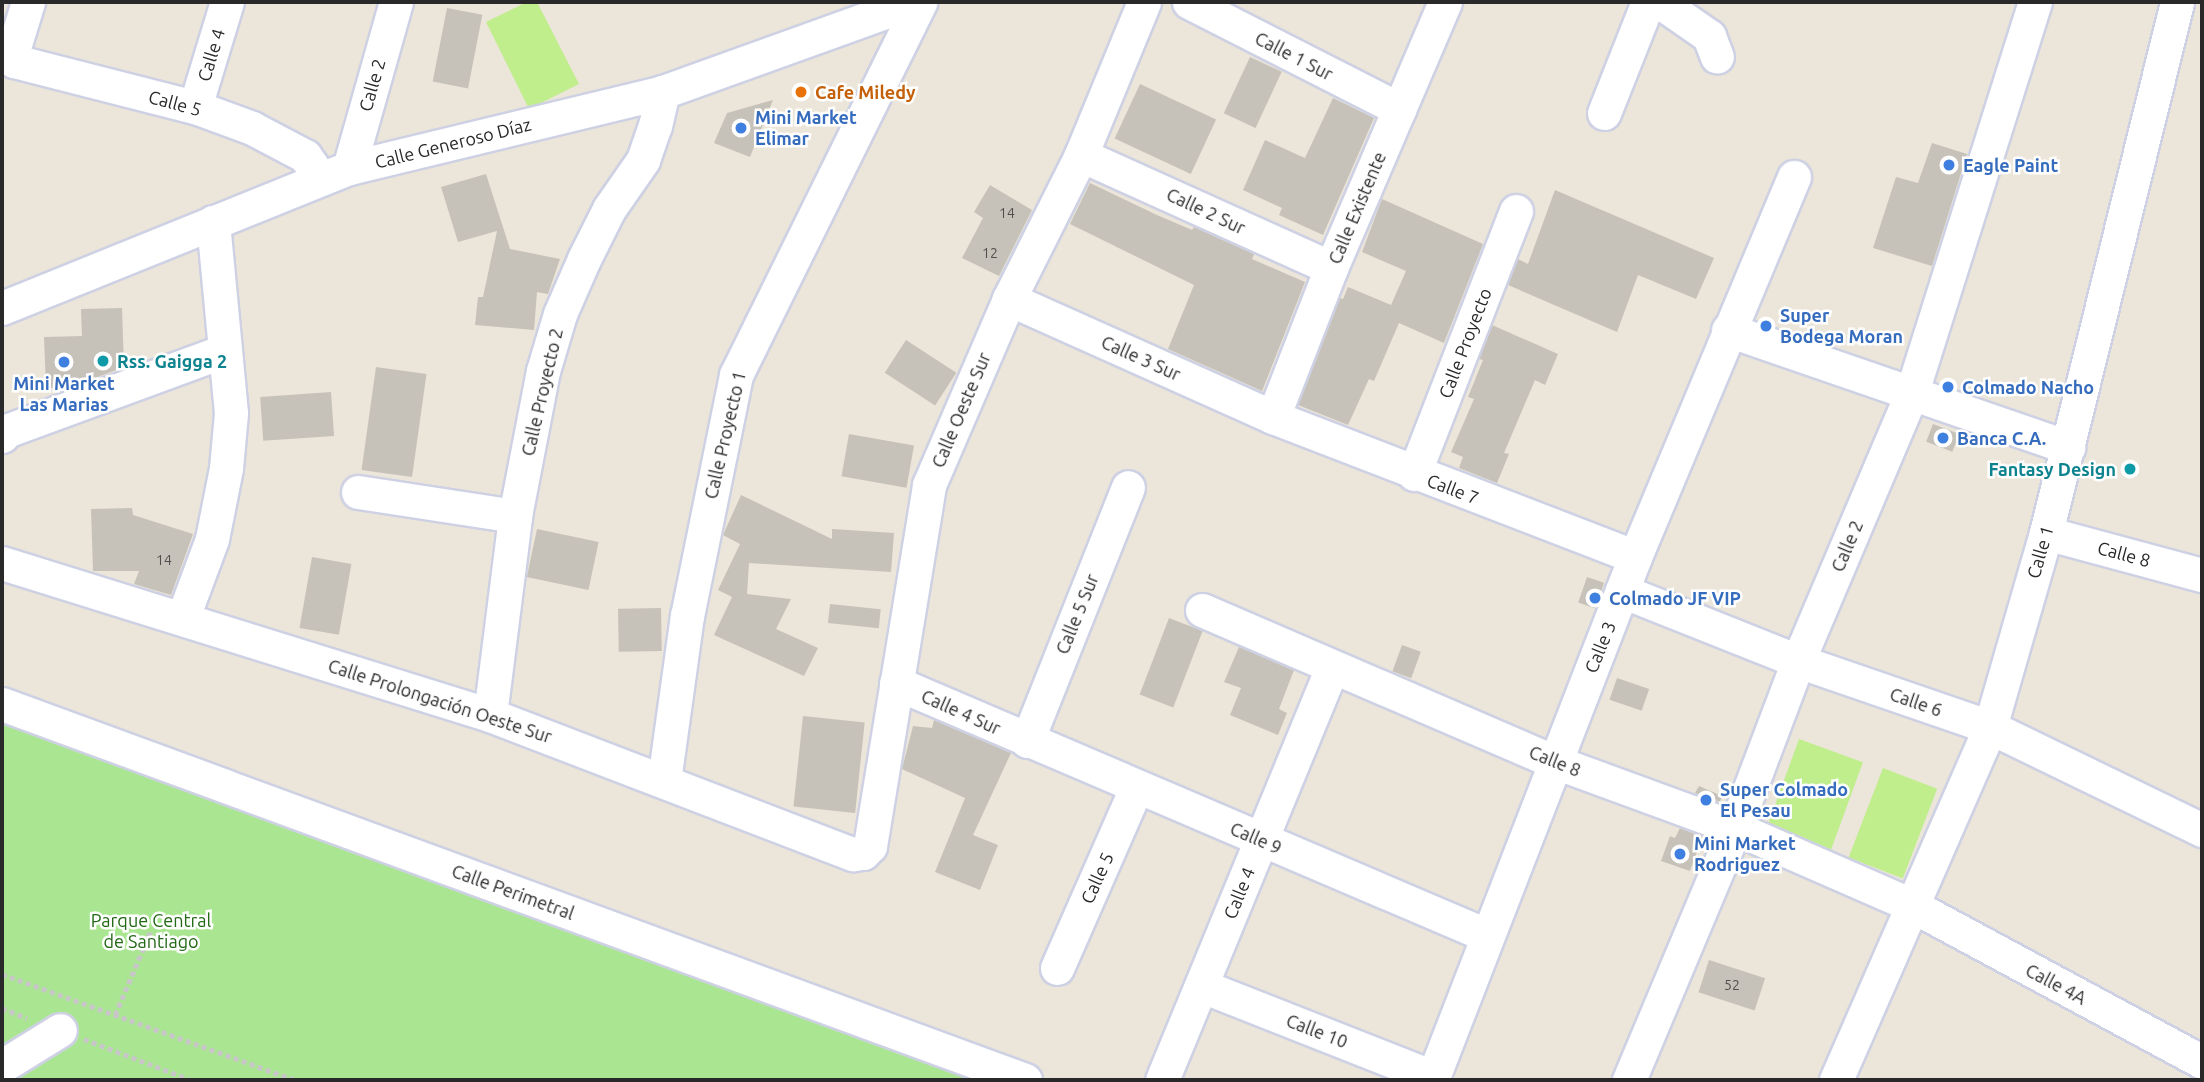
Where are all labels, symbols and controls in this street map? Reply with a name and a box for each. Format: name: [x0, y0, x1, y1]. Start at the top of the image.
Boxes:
street label: Calle 4: [193, 26, 229, 84]
street label: Calle 1 Sur: [1251, 27, 1337, 85]
street label: Calle 2: [354, 56, 390, 114]
place label: Cafe Miledy: [815, 81, 916, 103]
marker: Cafe Miledy: [793, 84, 809, 100]
street label: Calle 5: [146, 86, 204, 120]
place label: Mini Market Elimar: [755, 107, 857, 150]
street label: Calle Generoso Díaz: [373, 113, 533, 173]
marker: Mini Market Elimar: [733, 120, 749, 136]
street label: Calle Existente: [1324, 149, 1390, 267]
place label: Eagle Paint: [1963, 154, 2058, 176]
marker: Eagle Paint: [1941, 157, 1957, 173]
street label: Calle 2 Sur: [1163, 183, 1249, 239]
house number: 14: [999, 205, 1015, 221]
house number: 12: [982, 245, 998, 261]
street label: Calle Proyecto: [1434, 285, 1496, 401]
place label: Super Bodega Moran: [1780, 305, 1903, 348]
marker: Super Bodega Moran: [1758, 318, 1774, 334]
street label: Calle Proyecto 2: [517, 326, 567, 458]
street label: Calle 3 Sur: [1098, 331, 1184, 385]
street label: Calle Oeste Sur: [927, 349, 995, 471]
place label: Rss. Gaigga 2: [117, 350, 227, 372]
marker: Rss. Gaigga 2: [95, 353, 111, 369]
marker: Mini Market Las Marias: [56, 354, 72, 370]
street label: Calle Proyecto 1: [700, 369, 750, 501]
place label: Mini Market Las Marias: [13, 373, 115, 416]
place label: Colmado Nacho: [1962, 376, 2094, 398]
marker: Colmado Nacho: [1940, 379, 1956, 395]
place label: Banca C.A.: [1957, 427, 2046, 449]
marker: Banca C.A.: [1935, 430, 1951, 446]
place label: Fantasy Design: [1988, 458, 2116, 480]
marker: Fantasy Design: [2122, 461, 2138, 477]
street label: Calle 7: [1424, 469, 1482, 509]
street label: Calle 2: [1827, 517, 1867, 575]
street label: Calle 1: [2022, 523, 2058, 581]
street label: Calle 8: [2095, 537, 2153, 571]
house number: 14: [156, 552, 172, 568]
street label: Calle 5 Sur: [1051, 571, 1103, 657]
place label: Colmado JF VIP: [1609, 587, 1741, 609]
marker: Colmado JF VIP: [1587, 590, 1603, 606]
street label: Calle 3: [1580, 618, 1620, 676]
street label: Calle Prolongación Oeste Sur: [325, 655, 555, 747]
street label: Calle 6: [1887, 683, 1945, 721]
street label: Calle 4 Sur: [918, 685, 1004, 739]
street label: Calle 8: [1526, 741, 1584, 781]
place label: Super Colmado El Pesau: [1720, 779, 1848, 822]
marker: Super Colmado El Pesau: [1698, 792, 1714, 808]
street label: Calle 9: [1227, 818, 1285, 858]
place label: Mini Market Rodriguez: [1694, 833, 1796, 876]
marker: Mini Market Rodriguez: [1672, 846, 1688, 862]
street label: Calle 5: [1076, 849, 1118, 907]
street label: Calle Perimetral: [449, 860, 577, 924]
street label: Calle 4: [1219, 864, 1259, 922]
park label: Parque Central de Santiago: [91, 910, 211, 953]
street label: Calle 4A: [2022, 959, 2090, 1009]
house number: 52: [1724, 977, 1740, 993]
street label: Calle 10: [1283, 1009, 1351, 1053]

